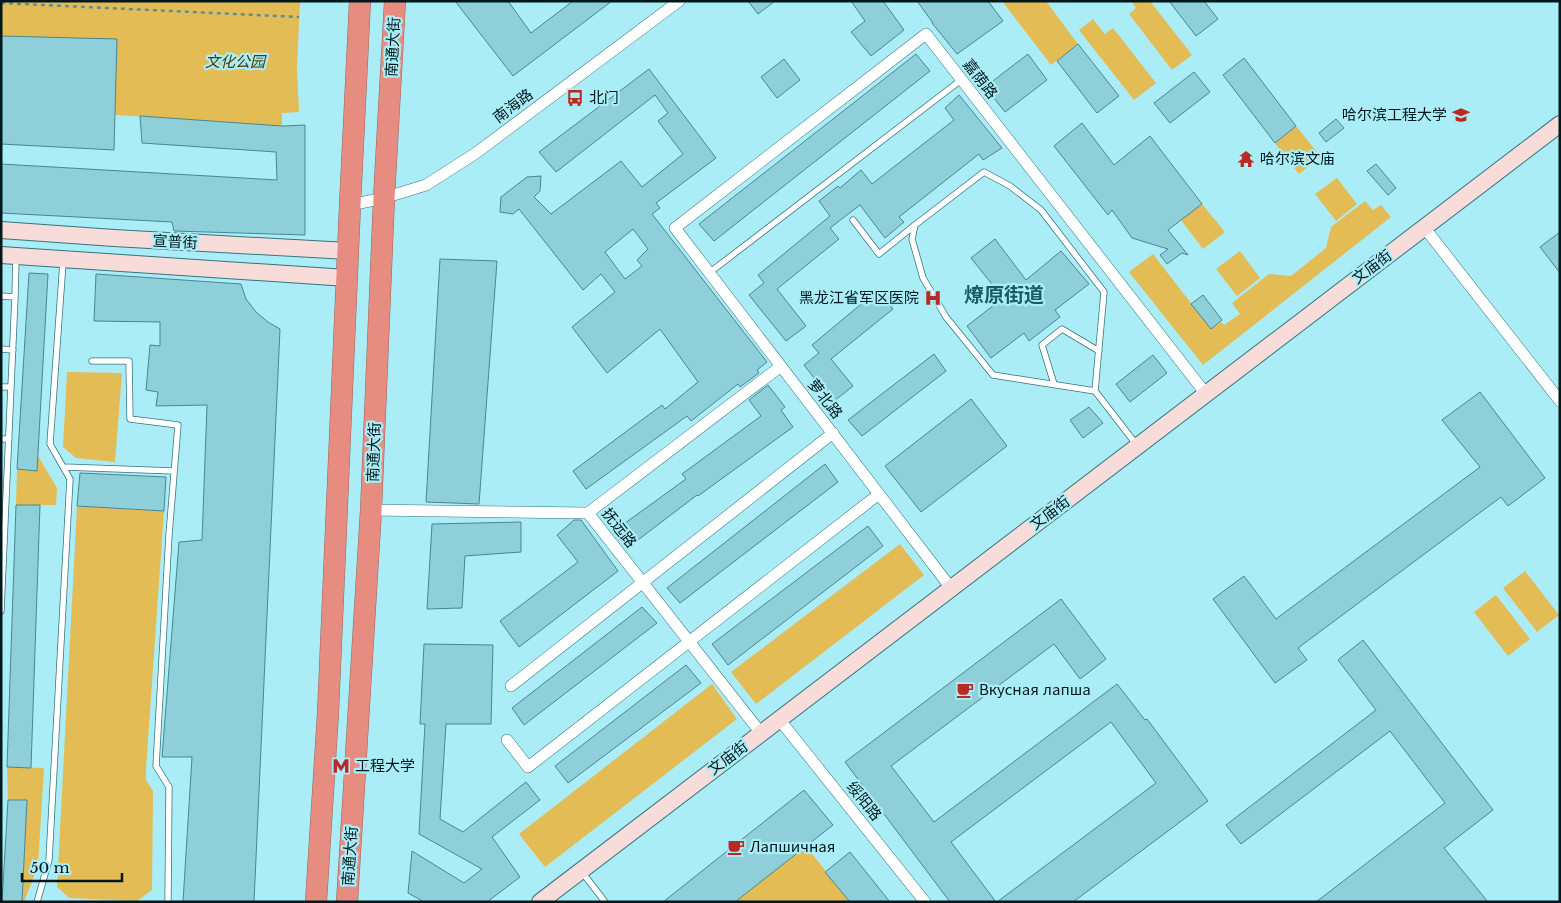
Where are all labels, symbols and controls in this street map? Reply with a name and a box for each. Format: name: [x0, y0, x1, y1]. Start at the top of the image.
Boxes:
street label: 南通大街: [381, 17, 404, 77]
park label: 文化公园: [205, 52, 267, 71]
street label: 嘉荫路: [959, 55, 1002, 102]
street label: 南海路: [489, 84, 536, 127]
bus stop icon: 北门: [565, 88, 585, 108]
place label: 北门: [589, 88, 619, 107]
place label: 哈尔滨工程大学: [1342, 105, 1447, 124]
school or university icon: 哈尔滨工程大学: [1451, 105, 1471, 125]
temple icon: 哈尔滨文庙: [1236, 149, 1256, 169]
place label: 哈尔滨文庙: [1260, 149, 1335, 168]
street label: 宣普街: [152, 231, 198, 252]
street label: 文庙街: [1348, 245, 1395, 288]
district label: 燎原街道: [964, 283, 1044, 307]
place label: 黑龙江省军区医院: [799, 288, 919, 307]
hospital icon: 黑龙江省军区医院: [923, 288, 943, 308]
street label: 萝北路: [804, 375, 847, 422]
street label: 南通大街: [363, 422, 384, 482]
street label: 文庙街: [1026, 491, 1073, 534]
street label: 抚远路: [598, 504, 641, 551]
cafe icon: Вкусная лапша: [955, 680, 975, 700]
place label: Вкусная лапша: [979, 680, 1091, 699]
street label: 文庙街: [704, 736, 751, 779]
metro station icon: 工程大学: [331, 756, 351, 776]
place label: 工程大学: [355, 756, 415, 775]
street label: 绥阳路: [843, 777, 886, 824]
street label: 南通大街: [338, 825, 361, 887]
cafe icon: Лапшичная: [726, 837, 746, 857]
place label: Лапшичная: [750, 837, 835, 856]
scale bar: [22, 850, 122, 882]
text: 50 m: [30, 858, 70, 877]

